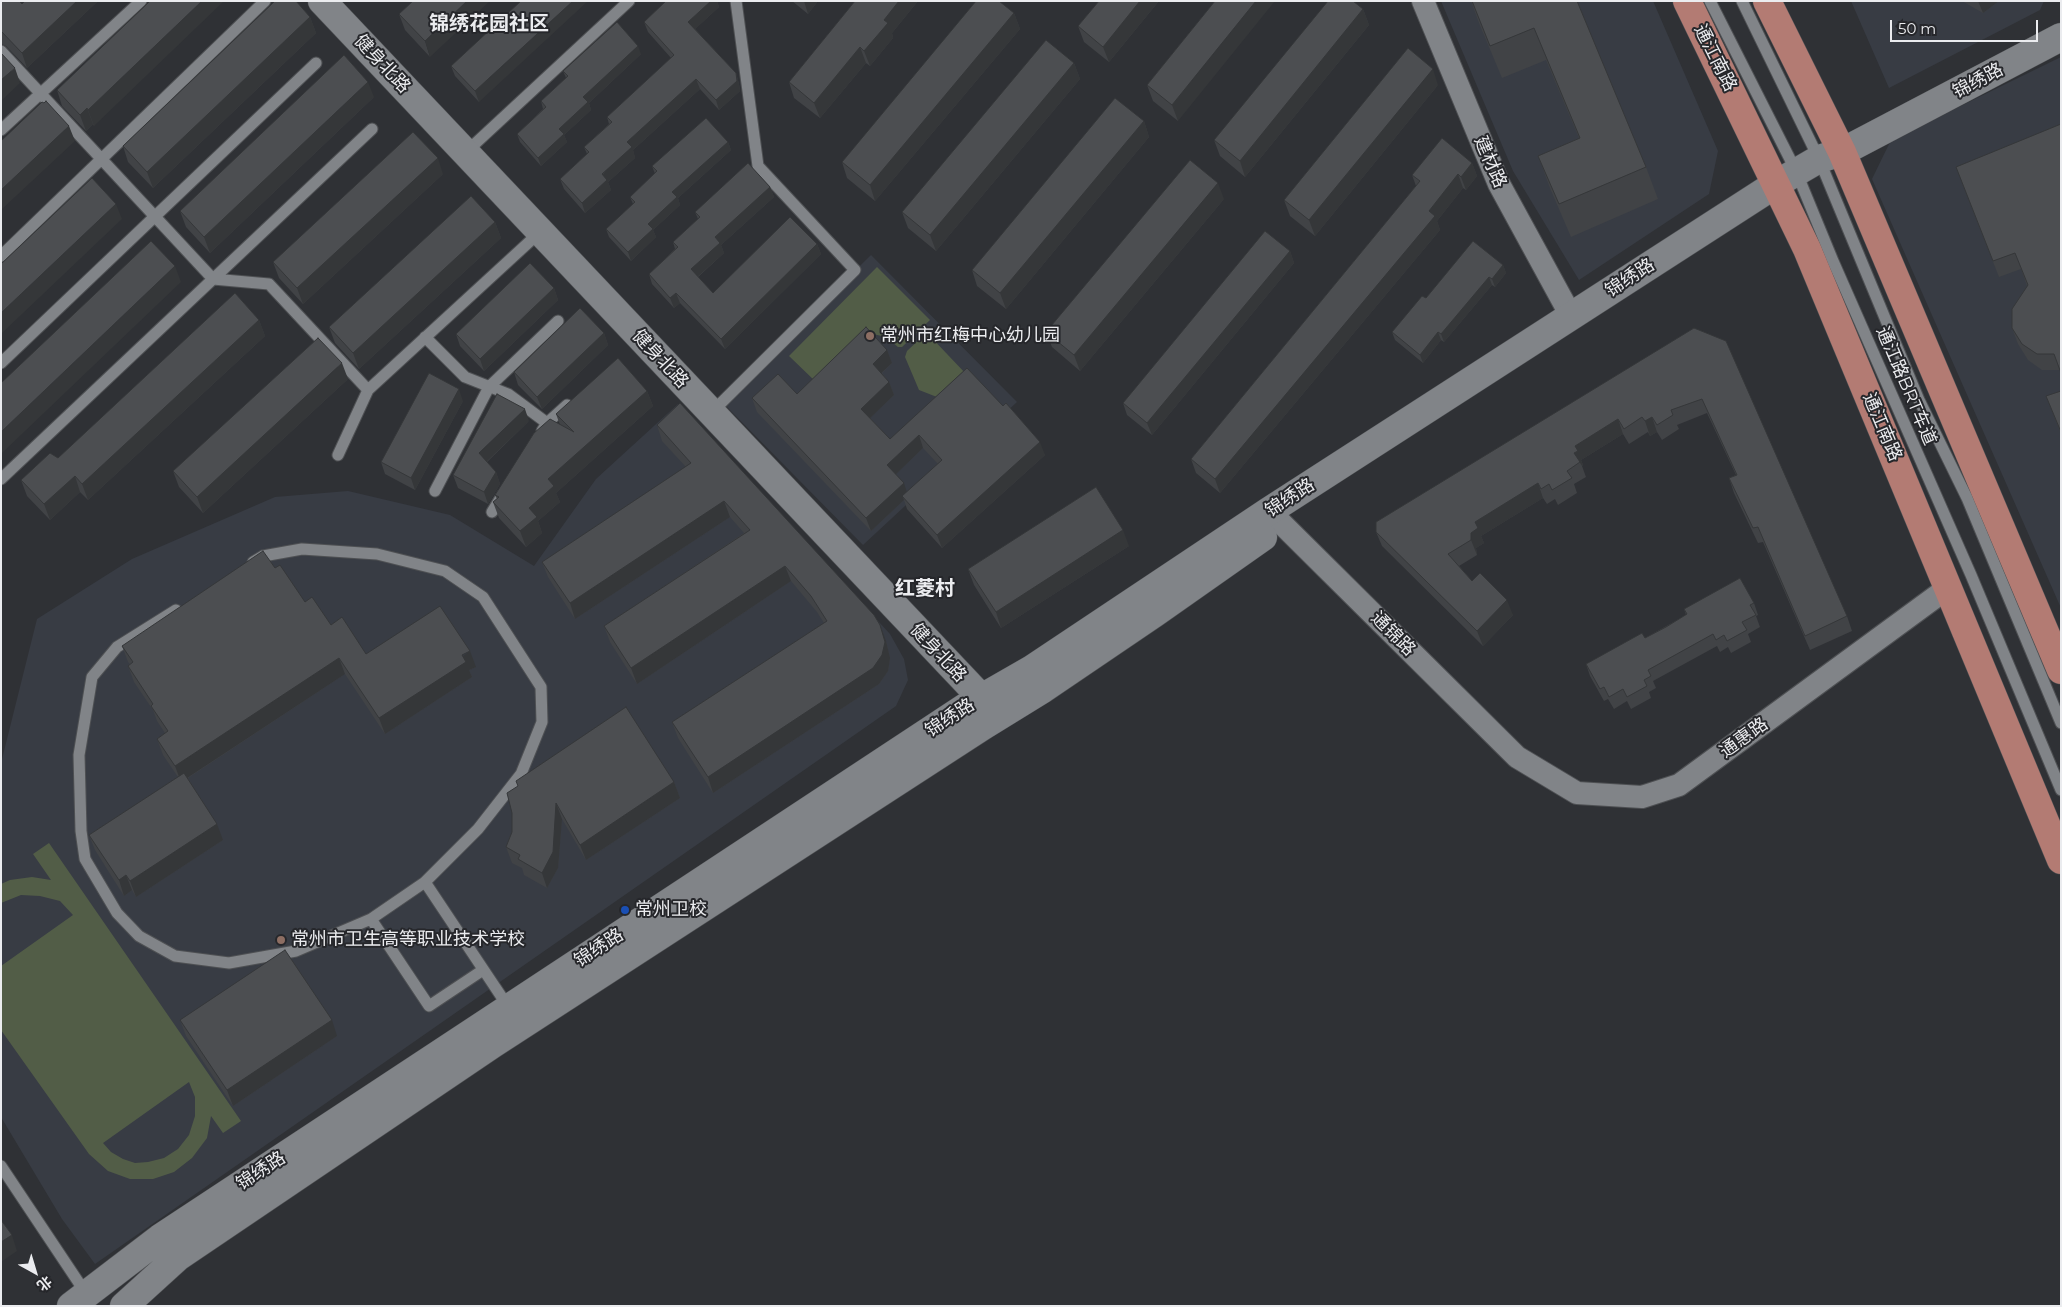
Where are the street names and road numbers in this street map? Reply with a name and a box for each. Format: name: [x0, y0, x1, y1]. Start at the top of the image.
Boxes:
street label: 通江南路: [1689, 21, 1741, 95]
street label: 健身北路: [350, 30, 414, 98]
street label: 锦绣路: [1949, 59, 2007, 103]
street label: 建材路: [1469, 133, 1511, 191]
street label: 锦绣路: [1601, 254, 1659, 302]
street label: 通江路BRT车道: [1871, 323, 1941, 449]
street label: 健身北路: [628, 325, 692, 393]
street label: 通江南路: [1858, 390, 1906, 464]
street label: 锦绣路: [1261, 474, 1319, 522]
street label: 通锦路: [1366, 607, 1420, 661]
street label: 健身北路: [906, 619, 970, 687]
street label: 锦绣路: [921, 694, 979, 742]
street label: 通惠路: [1716, 713, 1772, 763]
street label: 锦绣路: [570, 924, 628, 972]
street label: 锦绣路: [232, 1147, 290, 1195]

